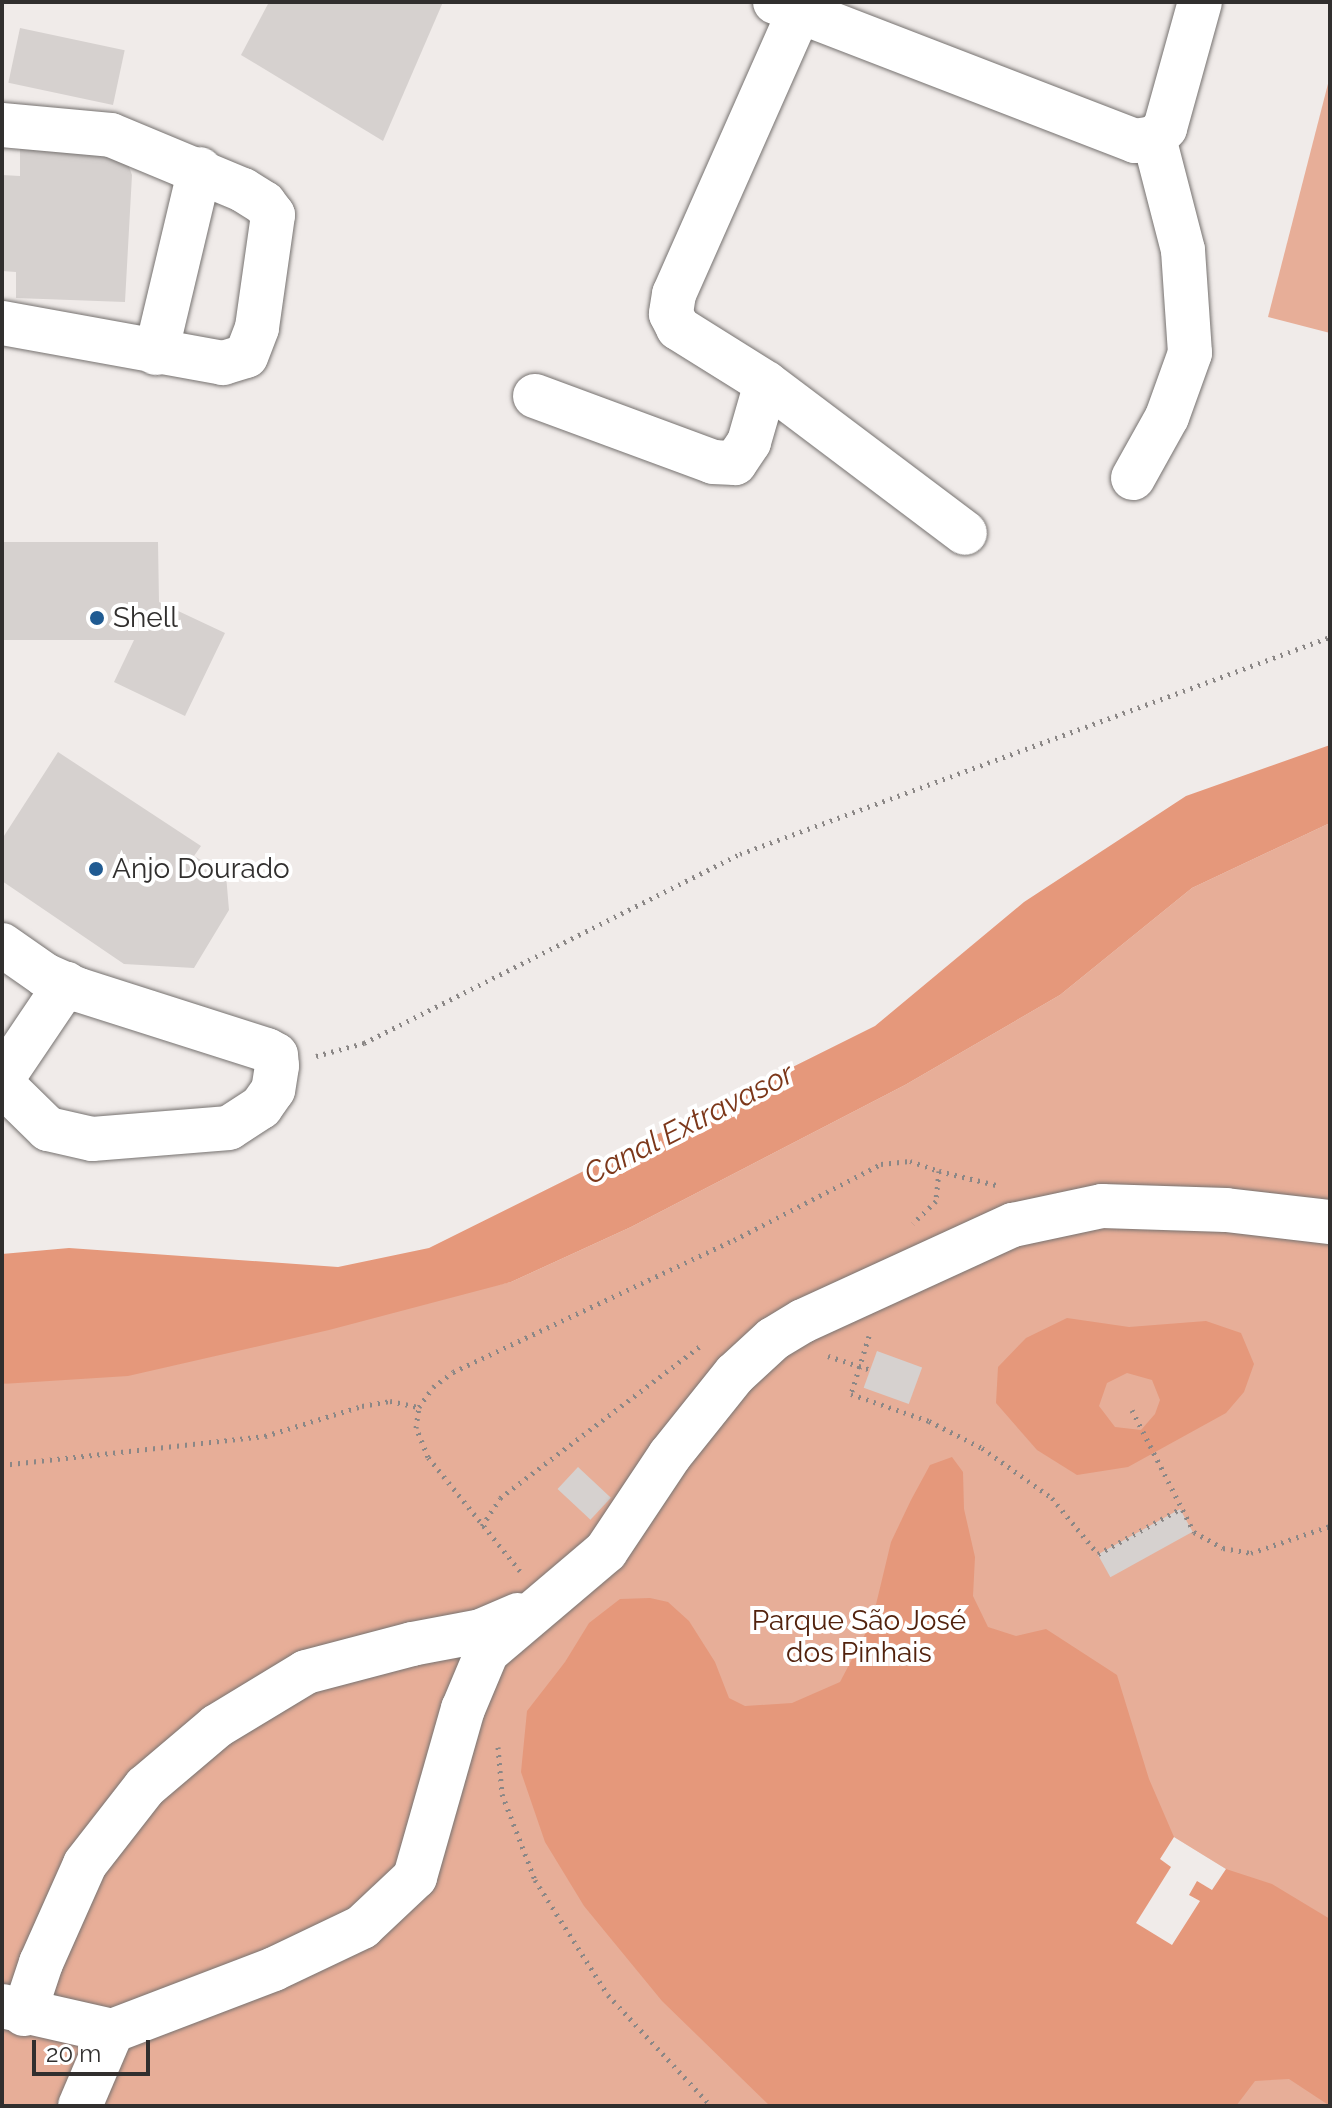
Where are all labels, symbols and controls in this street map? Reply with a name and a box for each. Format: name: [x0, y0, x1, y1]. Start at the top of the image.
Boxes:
place label: Shell: [113, 601, 178, 635]
marker: Shell: [88, 609, 106, 627]
place label: Anjo Dourado: [112, 852, 290, 886]
marker: Anjo Dourado: [87, 860, 105, 878]
water label: Canal Extravasor: [578, 1056, 800, 1192]
park label: Parque São José dos Pinhais: [751, 1604, 967, 1670]
scale bar: [36, 2024, 154, 2074]
text: 20 m: [46, 2039, 101, 2068]

